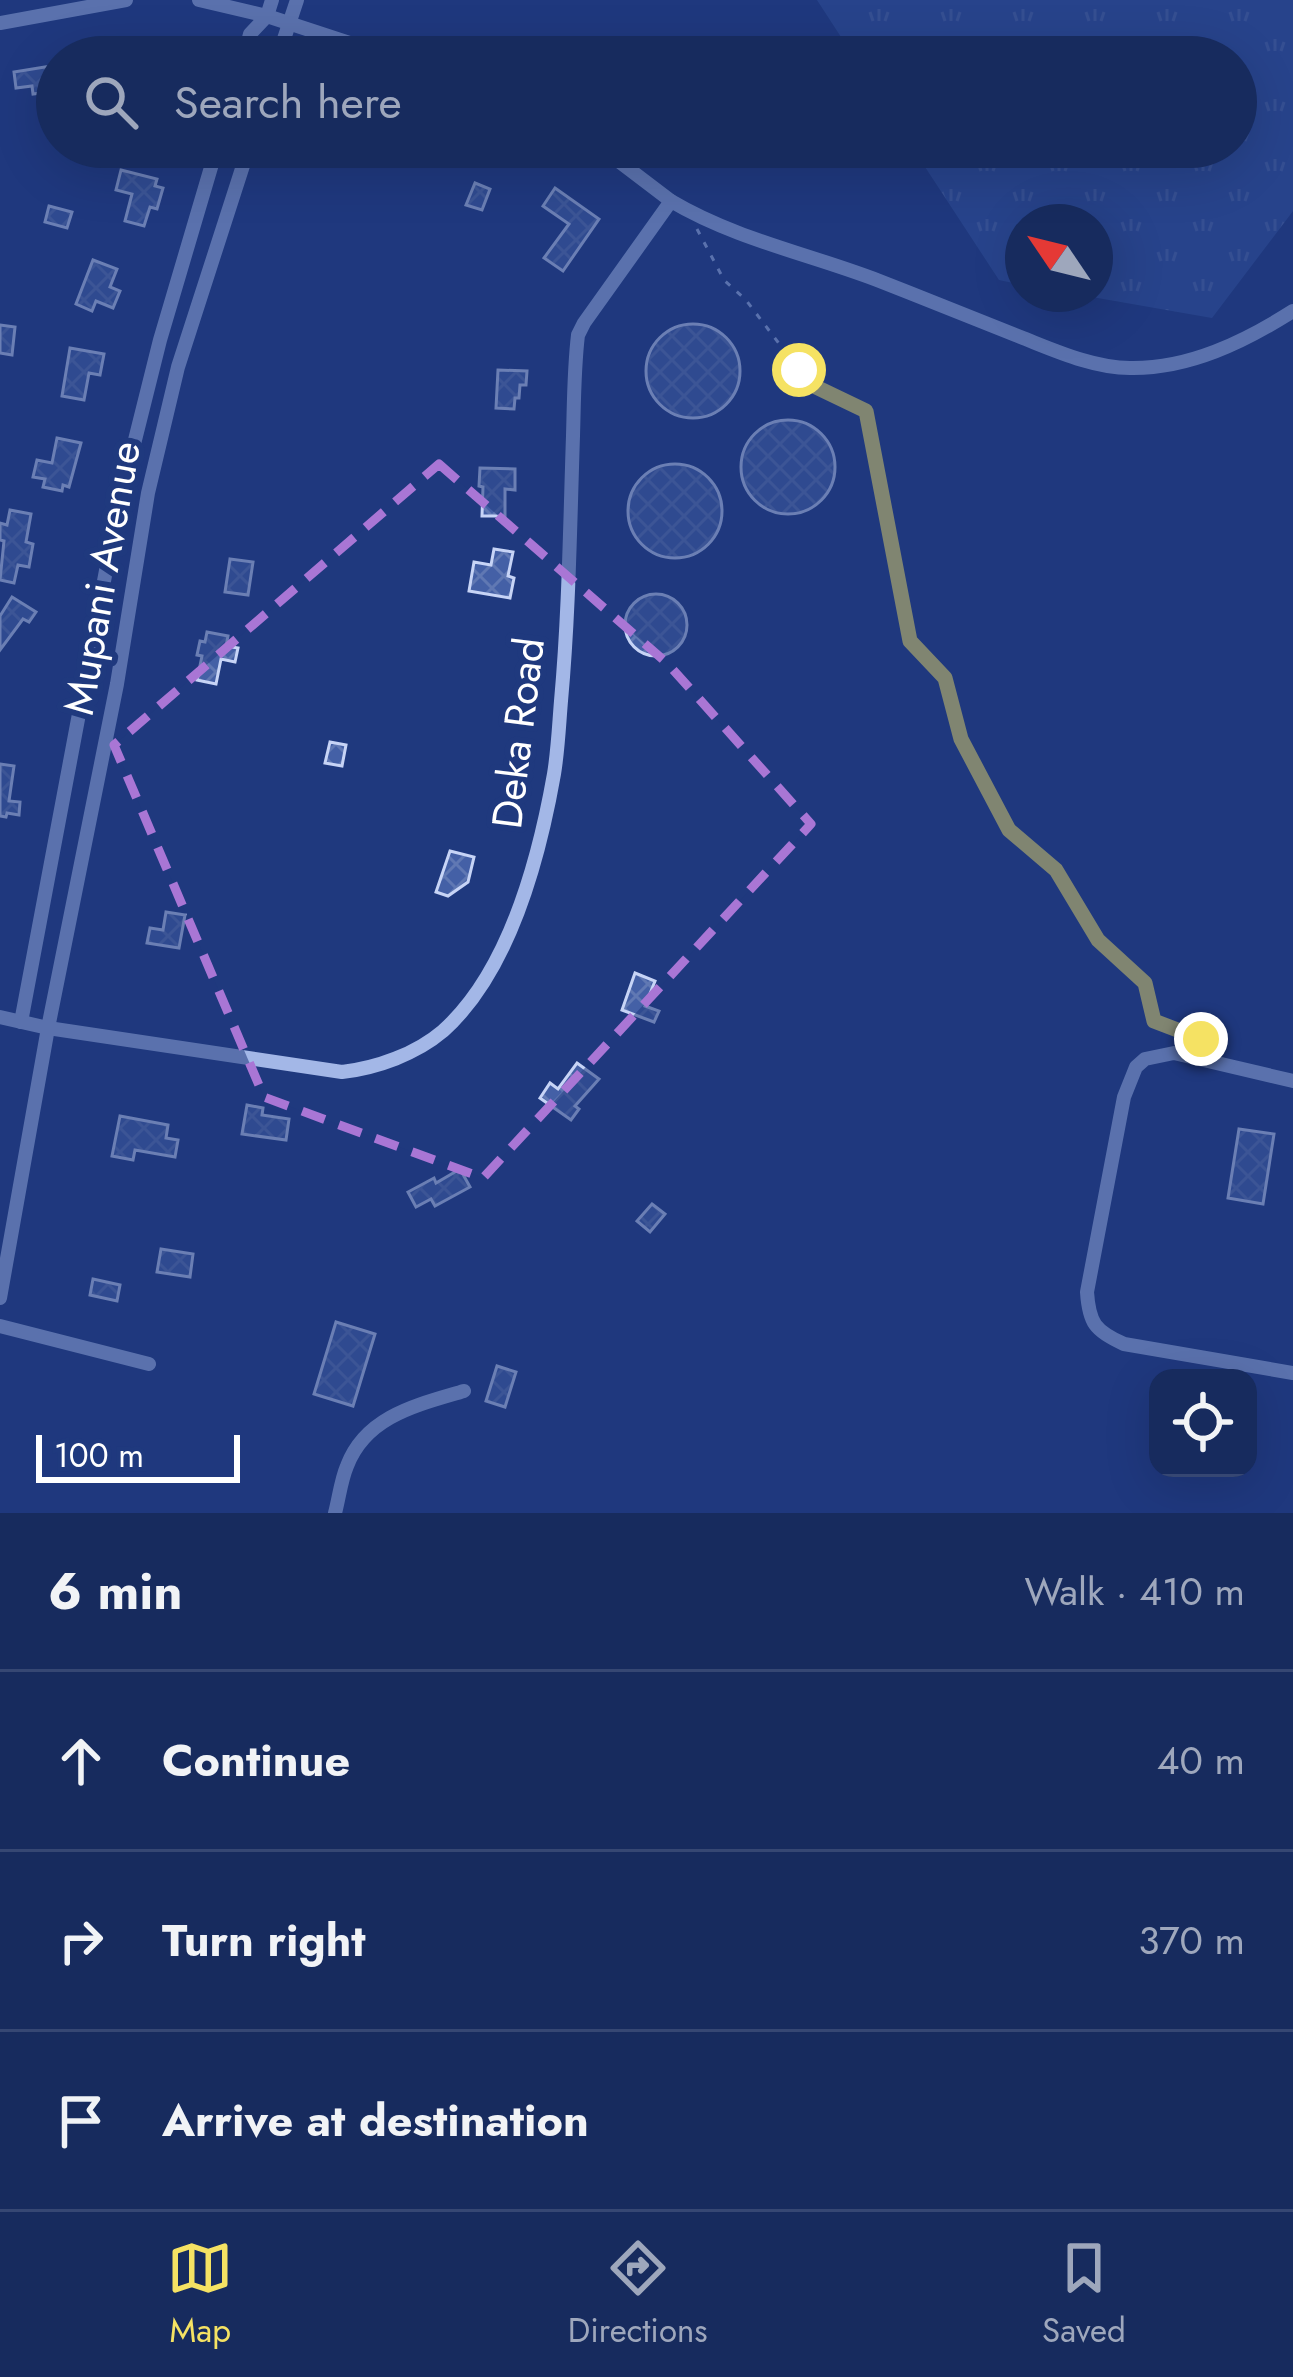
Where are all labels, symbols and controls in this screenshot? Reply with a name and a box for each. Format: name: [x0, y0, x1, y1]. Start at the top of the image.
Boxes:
search box: [36, 36, 1257, 168]
icon: search: [78, 69, 144, 135]
text: Search here: [174, 70, 402, 135]
north arrow: [1005, 204, 1113, 312]
route start: [772, 343, 826, 397]
street label: Mupani Avenue: [48, 436, 156, 720]
street label: Deka Road: [476, 634, 560, 832]
route end: [1174, 1012, 1228, 1066]
map controls: [1149, 1369, 1257, 1477]
button: locate: [1149, 1369, 1257, 1477]
scale bar: [36, 1429, 240, 1482]
text: 100 m: [54, 1432, 144, 1479]
text: 6 min: [48, 1554, 183, 1628]
text: Walk · 410 m: [1024, 1563, 1245, 1620]
icon: ahead: [48, 1728, 114, 1794]
text: Continue: [162, 1728, 350, 1793]
text: 40 m: [1157, 1732, 1245, 1789]
icon: right: [48, 1908, 114, 1974]
text: Turn right: [162, 1908, 366, 1973]
text: 370 m: [1138, 1912, 1245, 1969]
icon: arrive: [48, 2088, 114, 2154]
text: Arrive at destination: [162, 2088, 589, 2153]
tab: Map: [167, 2235, 233, 2354]
tab: Directions: [568, 2235, 708, 2354]
tab: Saved: [1042, 2235, 1126, 2354]

